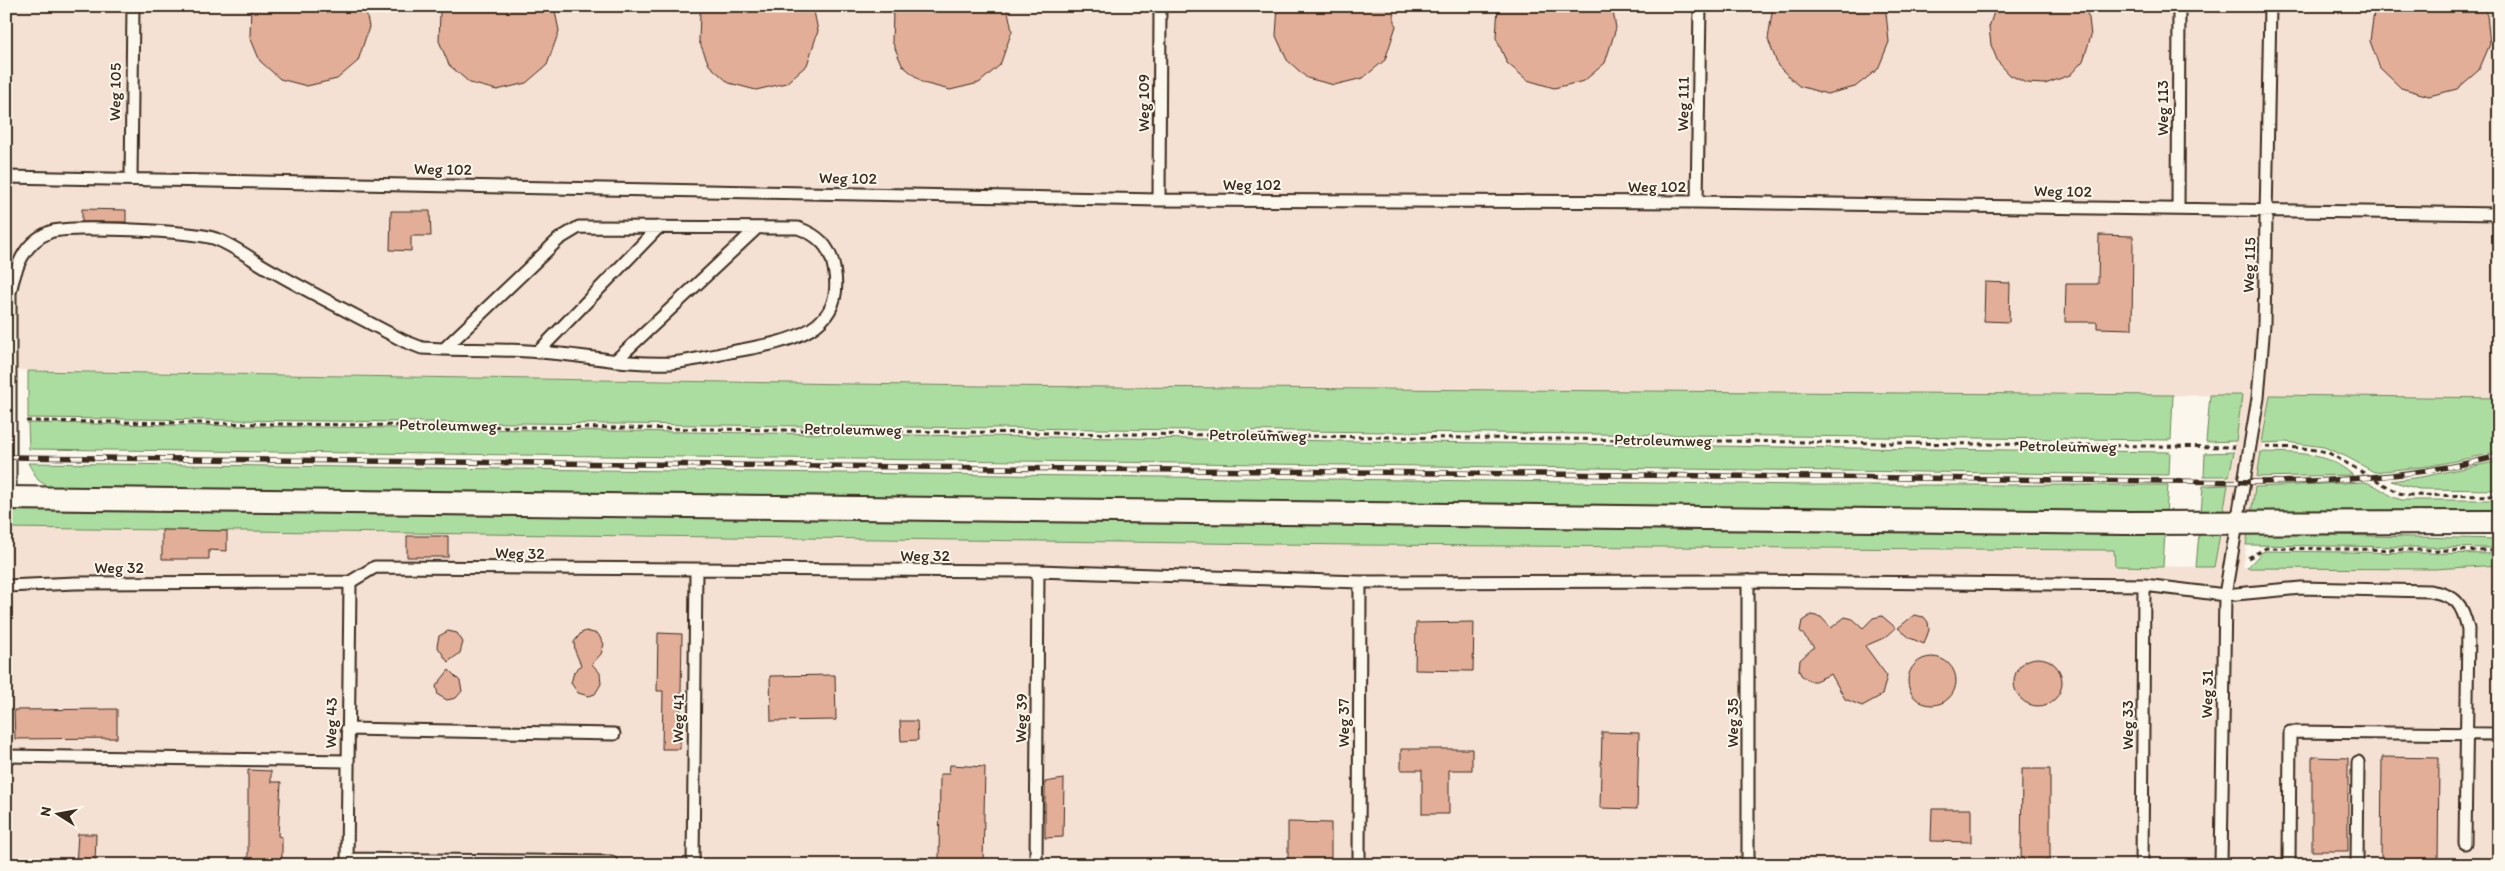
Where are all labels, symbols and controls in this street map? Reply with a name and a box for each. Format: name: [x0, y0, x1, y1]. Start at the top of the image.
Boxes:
street label: Weg 105: [105, 63, 125, 121]
street label: Weg 109: [1134, 74, 1153, 132]
street label: Weg 111: [1673, 76, 1693, 132]
street label: Weg 113: [2153, 80, 2172, 136]
street label: Weg 102: [414, 159, 473, 179]
street label: Weg 102: [819, 168, 878, 188]
street label: Weg 102: [1223, 175, 1282, 194]
street label: Weg 102: [1628, 177, 1687, 196]
street label: Weg 102: [2034, 181, 2093, 201]
street label: Weg 115: [2239, 237, 2259, 293]
street label: Petroleumweg: [399, 415, 498, 435]
street label: Petroleumweg: [804, 419, 903, 439]
street label: Petroleumweg: [1209, 425, 1308, 445]
street label: Petroleumweg: [1614, 430, 1713, 450]
street label: Petroleumweg: [2019, 436, 2118, 456]
street label: Weg 32: [495, 543, 546, 563]
street label: Weg 32: [900, 546, 950, 565]
street label: Weg 32: [94, 558, 144, 577]
street label: Weg 31: [2197, 669, 2217, 719]
street label: Weg 41: [668, 692, 688, 743]
street label: Weg 39: [1011, 693, 1031, 743]
street label: Weg 43: [321, 697, 341, 749]
street label: Weg 37: [1334, 698, 1353, 748]
street label: Weg 35: [1723, 698, 1742, 748]
street label: Weg 33: [2118, 700, 2137, 750]
north arrow: [32, 788, 82, 838]
text: N: [36, 805, 55, 818]

